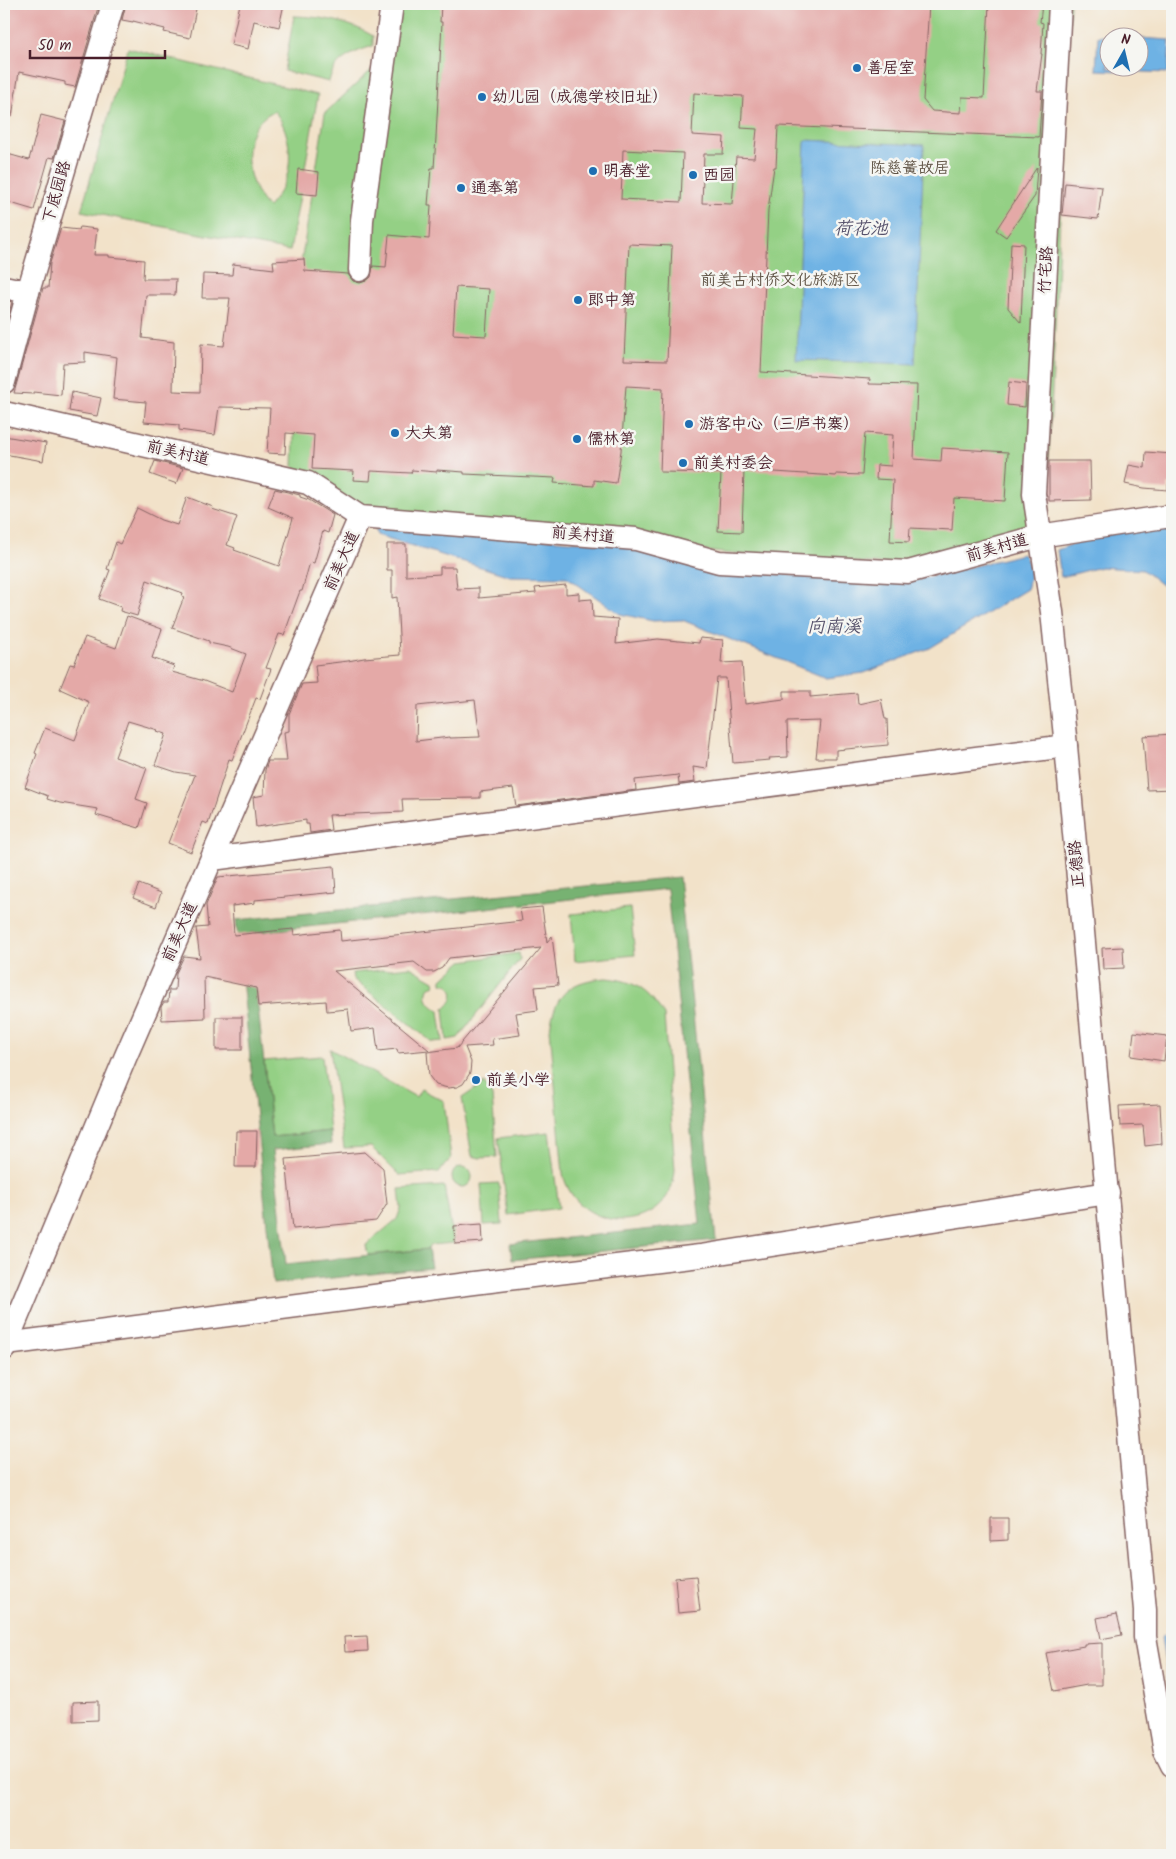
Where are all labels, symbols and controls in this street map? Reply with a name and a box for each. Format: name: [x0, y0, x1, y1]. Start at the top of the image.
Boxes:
scale bar: [30, 28, 165, 60]
north arrow: [1098, 28, 1148, 78]
text: N: [1120, 29, 1132, 52]
text: 50 m: [38, 34, 72, 58]
place label: 善居室: [867, 56, 915, 81]
marker: 善居室: [851, 62, 863, 74]
place label: 幼儿园（成德学校旧址）: [492, 85, 668, 110]
marker: 幼儿园（成德学校旧址）: [476, 91, 488, 103]
park label: 陈慈簧故居: [870, 156, 950, 181]
street label: 下底园路: [36, 158, 78, 226]
place label: 明春堂: [603, 159, 651, 184]
place label: 西园: [703, 163, 735, 188]
marker: 明春堂: [587, 165, 599, 177]
marker: 西园: [687, 169, 699, 181]
place label: 通奉第: [471, 176, 519, 201]
marker: 通奉第: [455, 182, 467, 194]
water label: 荷花池: [834, 215, 889, 244]
street label: 竹宅路: [1032, 245, 1060, 295]
park label: 前美古村侨文化旅游区: [700, 268, 860, 293]
place label: 郎中第: [588, 288, 636, 313]
marker: 郎中第: [572, 294, 584, 306]
place label: 游客中心（三庐书寨）: [699, 412, 859, 437]
marker: 游客中心（三庐书寨）: [683, 418, 695, 430]
place label: 大夫第: [405, 421, 453, 446]
marker: 大夫第: [389, 427, 401, 439]
place label: 儒林第: [587, 427, 635, 452]
marker: 儒林第: [571, 433, 583, 445]
street label: 前美村道: [144, 434, 212, 472]
place label: 前美村委会: [693, 451, 773, 476]
marker: 前美村委会: [677, 457, 689, 469]
street label: 前美村道: [550, 520, 616, 550]
street label: 前美大道: [318, 527, 366, 595]
street label: 前美村道: [963, 527, 1031, 569]
water label: 向南溪: [807, 613, 862, 642]
street label: 正德路: [1062, 839, 1092, 889]
street label: 前美大道: [156, 898, 204, 966]
place label: 前美小学: [486, 1068, 550, 1093]
marker: 前美小学: [470, 1074, 482, 1086]

